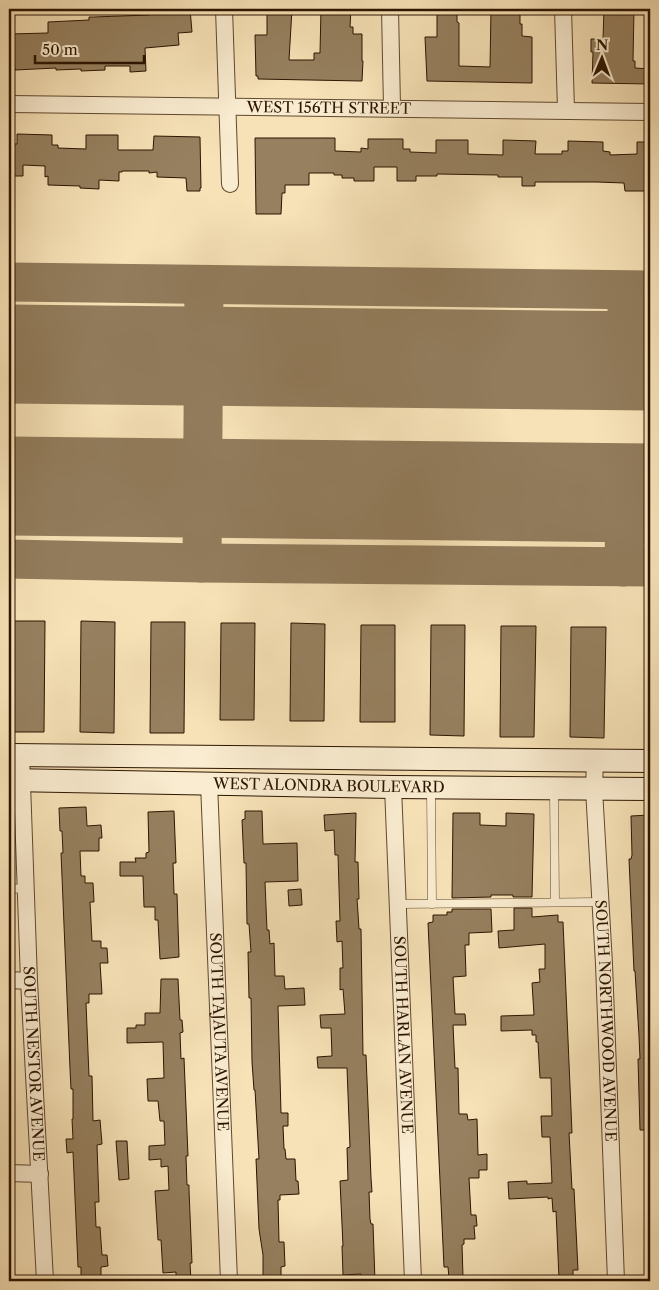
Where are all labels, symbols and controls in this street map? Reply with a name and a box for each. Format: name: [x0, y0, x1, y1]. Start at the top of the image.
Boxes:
scale bar: [35, 32, 144, 64]
north arrow: [576, 32, 626, 82]
text: N: [596, 36, 608, 54]
text: 50 m: [42, 40, 78, 59]
street label: WEST 156TH STREET: [246, 97, 412, 118]
street label: WEST ALONDRA BOULEVARD: [212, 774, 445, 796]
street label: SOUTH NORTHWOOD AVENUE: [591, 899, 621, 1142]
street label: SOUTH TAJAUTA AVENUE: [206, 932, 233, 1131]
street label: SOUTH HARLAN AVENUE: [390, 935, 417, 1134]
street label: SOUTH NESTOR AVENUE: [19, 966, 49, 1162]

